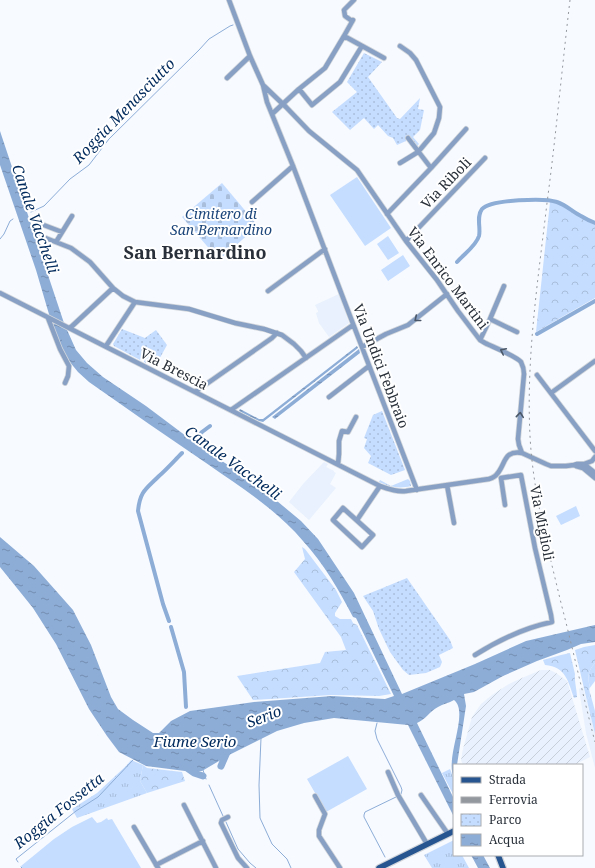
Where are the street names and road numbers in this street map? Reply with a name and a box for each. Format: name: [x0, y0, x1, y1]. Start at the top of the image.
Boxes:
street label: Via Riboli: [416, 152, 475, 212]
street label: Via Enrico Martini: [404, 223, 493, 333]
street label: Via Undici Febbraio: [349, 301, 414, 431]
street label: Via Brescia: [137, 343, 212, 394]
street label: Via Miglioli: [526, 484, 559, 563]

